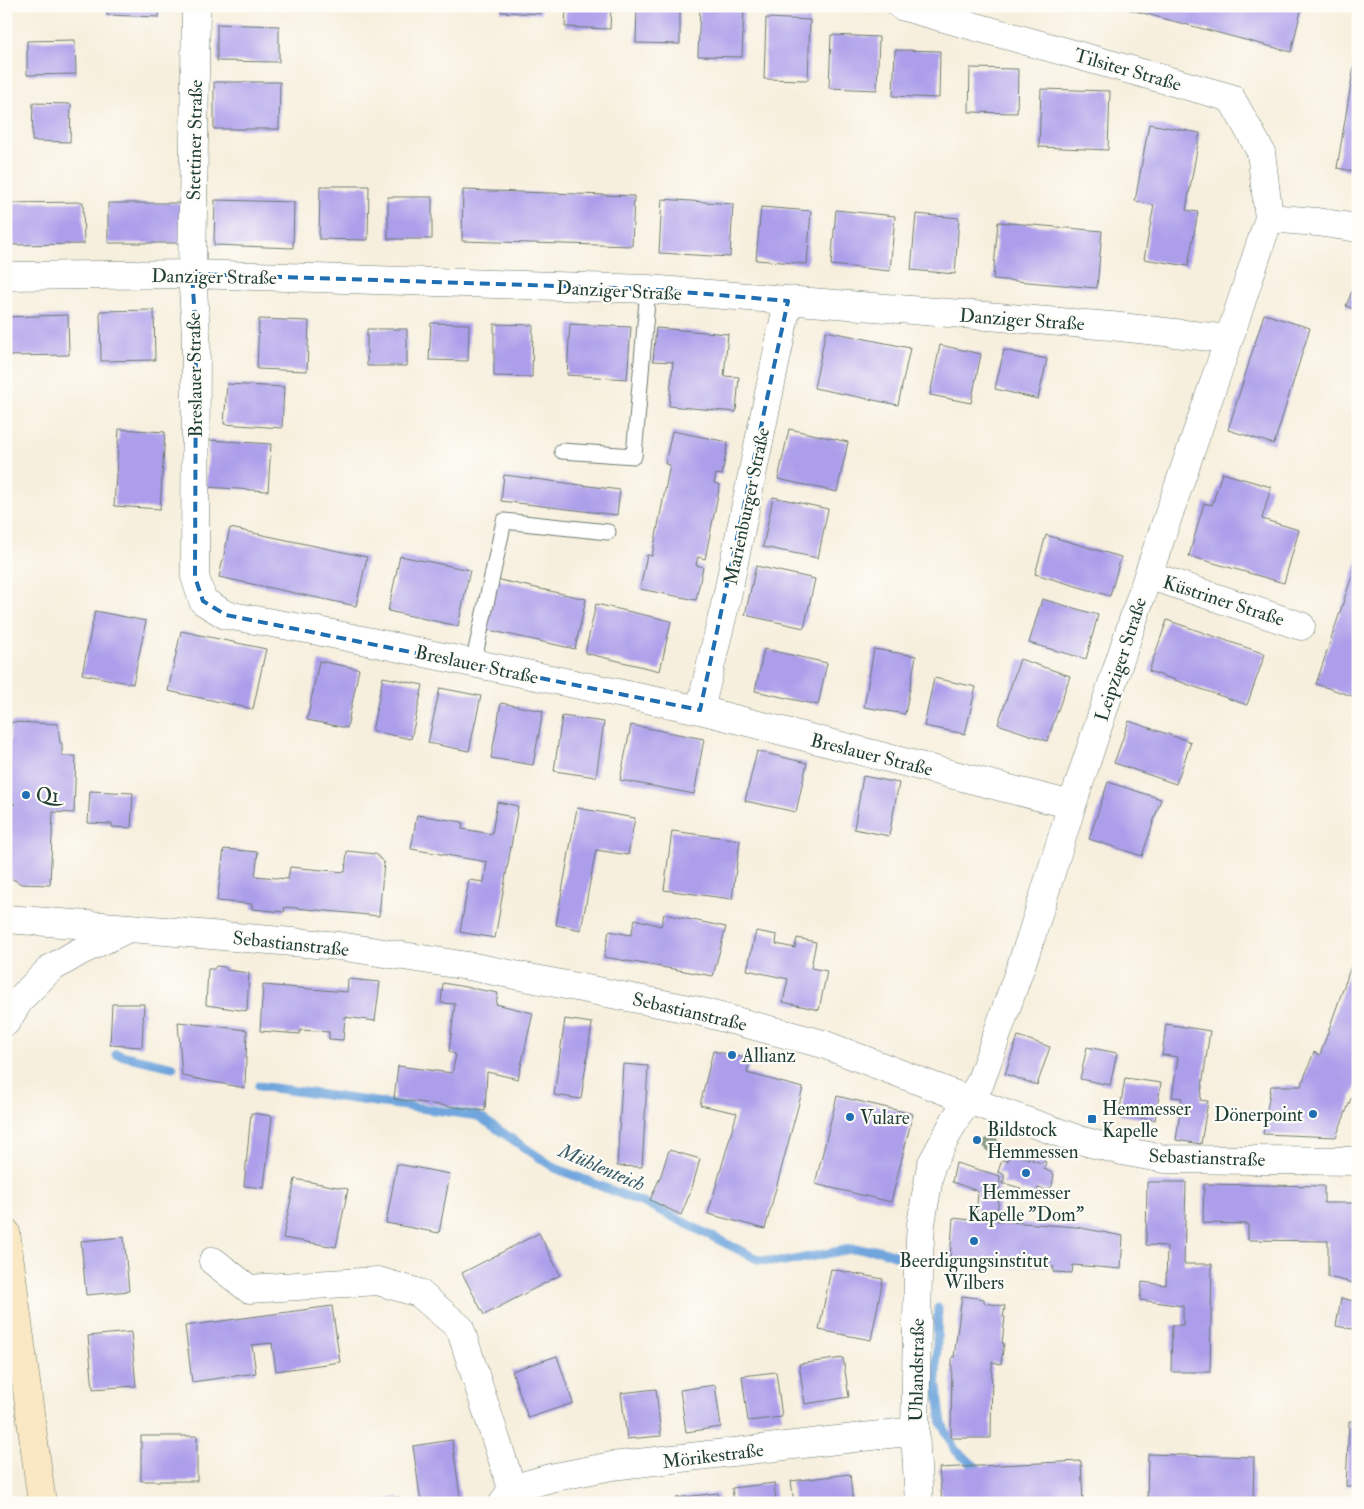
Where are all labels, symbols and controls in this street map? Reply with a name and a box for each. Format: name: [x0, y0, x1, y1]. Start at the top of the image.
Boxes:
street label: Tilsiter Straße: [1071, 43, 1184, 97]
street label: Stettiner Straße: [182, 79, 208, 201]
street label: Danziger Straße: [151, 264, 277, 290]
street label: Danziger Straße: [556, 276, 682, 306]
street label: Danziger Straße: [958, 304, 1085, 336]
street label: Breslauer Straße: [182, 312, 208, 438]
street label: Marienburger Straße: [719, 425, 775, 587]
street label: Küstriner Straße: [1160, 570, 1287, 632]
street label: Leipziger Straße: [1090, 594, 1153, 725]
street label: Breslauer Straße: [413, 640, 541, 690]
street label: Breslauer Straße: [808, 728, 935, 782]
place label: Q1: [36, 784, 64, 808]
marker: Q1: [20, 789, 32, 801]
street label: Sebastianstraße: [232, 926, 350, 962]
street label: Sebastianstraße: [630, 987, 749, 1037]
place label: Allianz: [741, 1044, 796, 1068]
marker: Allianz: [726, 1049, 738, 1061]
place label: Hemmesser Kapelle: [1102, 1097, 1191, 1144]
place label: Dönerpoint: [1214, 1103, 1303, 1128]
place label: Vulare: [860, 1106, 910, 1130]
marker: Dönerpoint: [1307, 1108, 1319, 1120]
marker: Vulare: [844, 1111, 856, 1123]
marker: Hemmesser Kapelle: [1086, 1113, 1098, 1125]
place label: Bildstock Hemmessen: [987, 1118, 1079, 1164]
marker: Bildstock Hemmessen: [971, 1134, 983, 1146]
water label: Mühlenteich: [554, 1138, 649, 1197]
street label: Sebastianstraße: [1148, 1144, 1266, 1172]
marker: Hemmesser Kapelle "Dom": [1020, 1167, 1032, 1179]
place label: Hemmesser Kapelle "Dom": [968, 1181, 1084, 1228]
marker: Beerdigungsinstitut Wilbers: [968, 1235, 980, 1247]
place label: Beerdigungsinstitut Wilbers: [899, 1249, 1049, 1295]
street label: Uhlandstraße: [904, 1318, 930, 1422]
street label: Mörikestraße: [661, 1438, 765, 1474]

